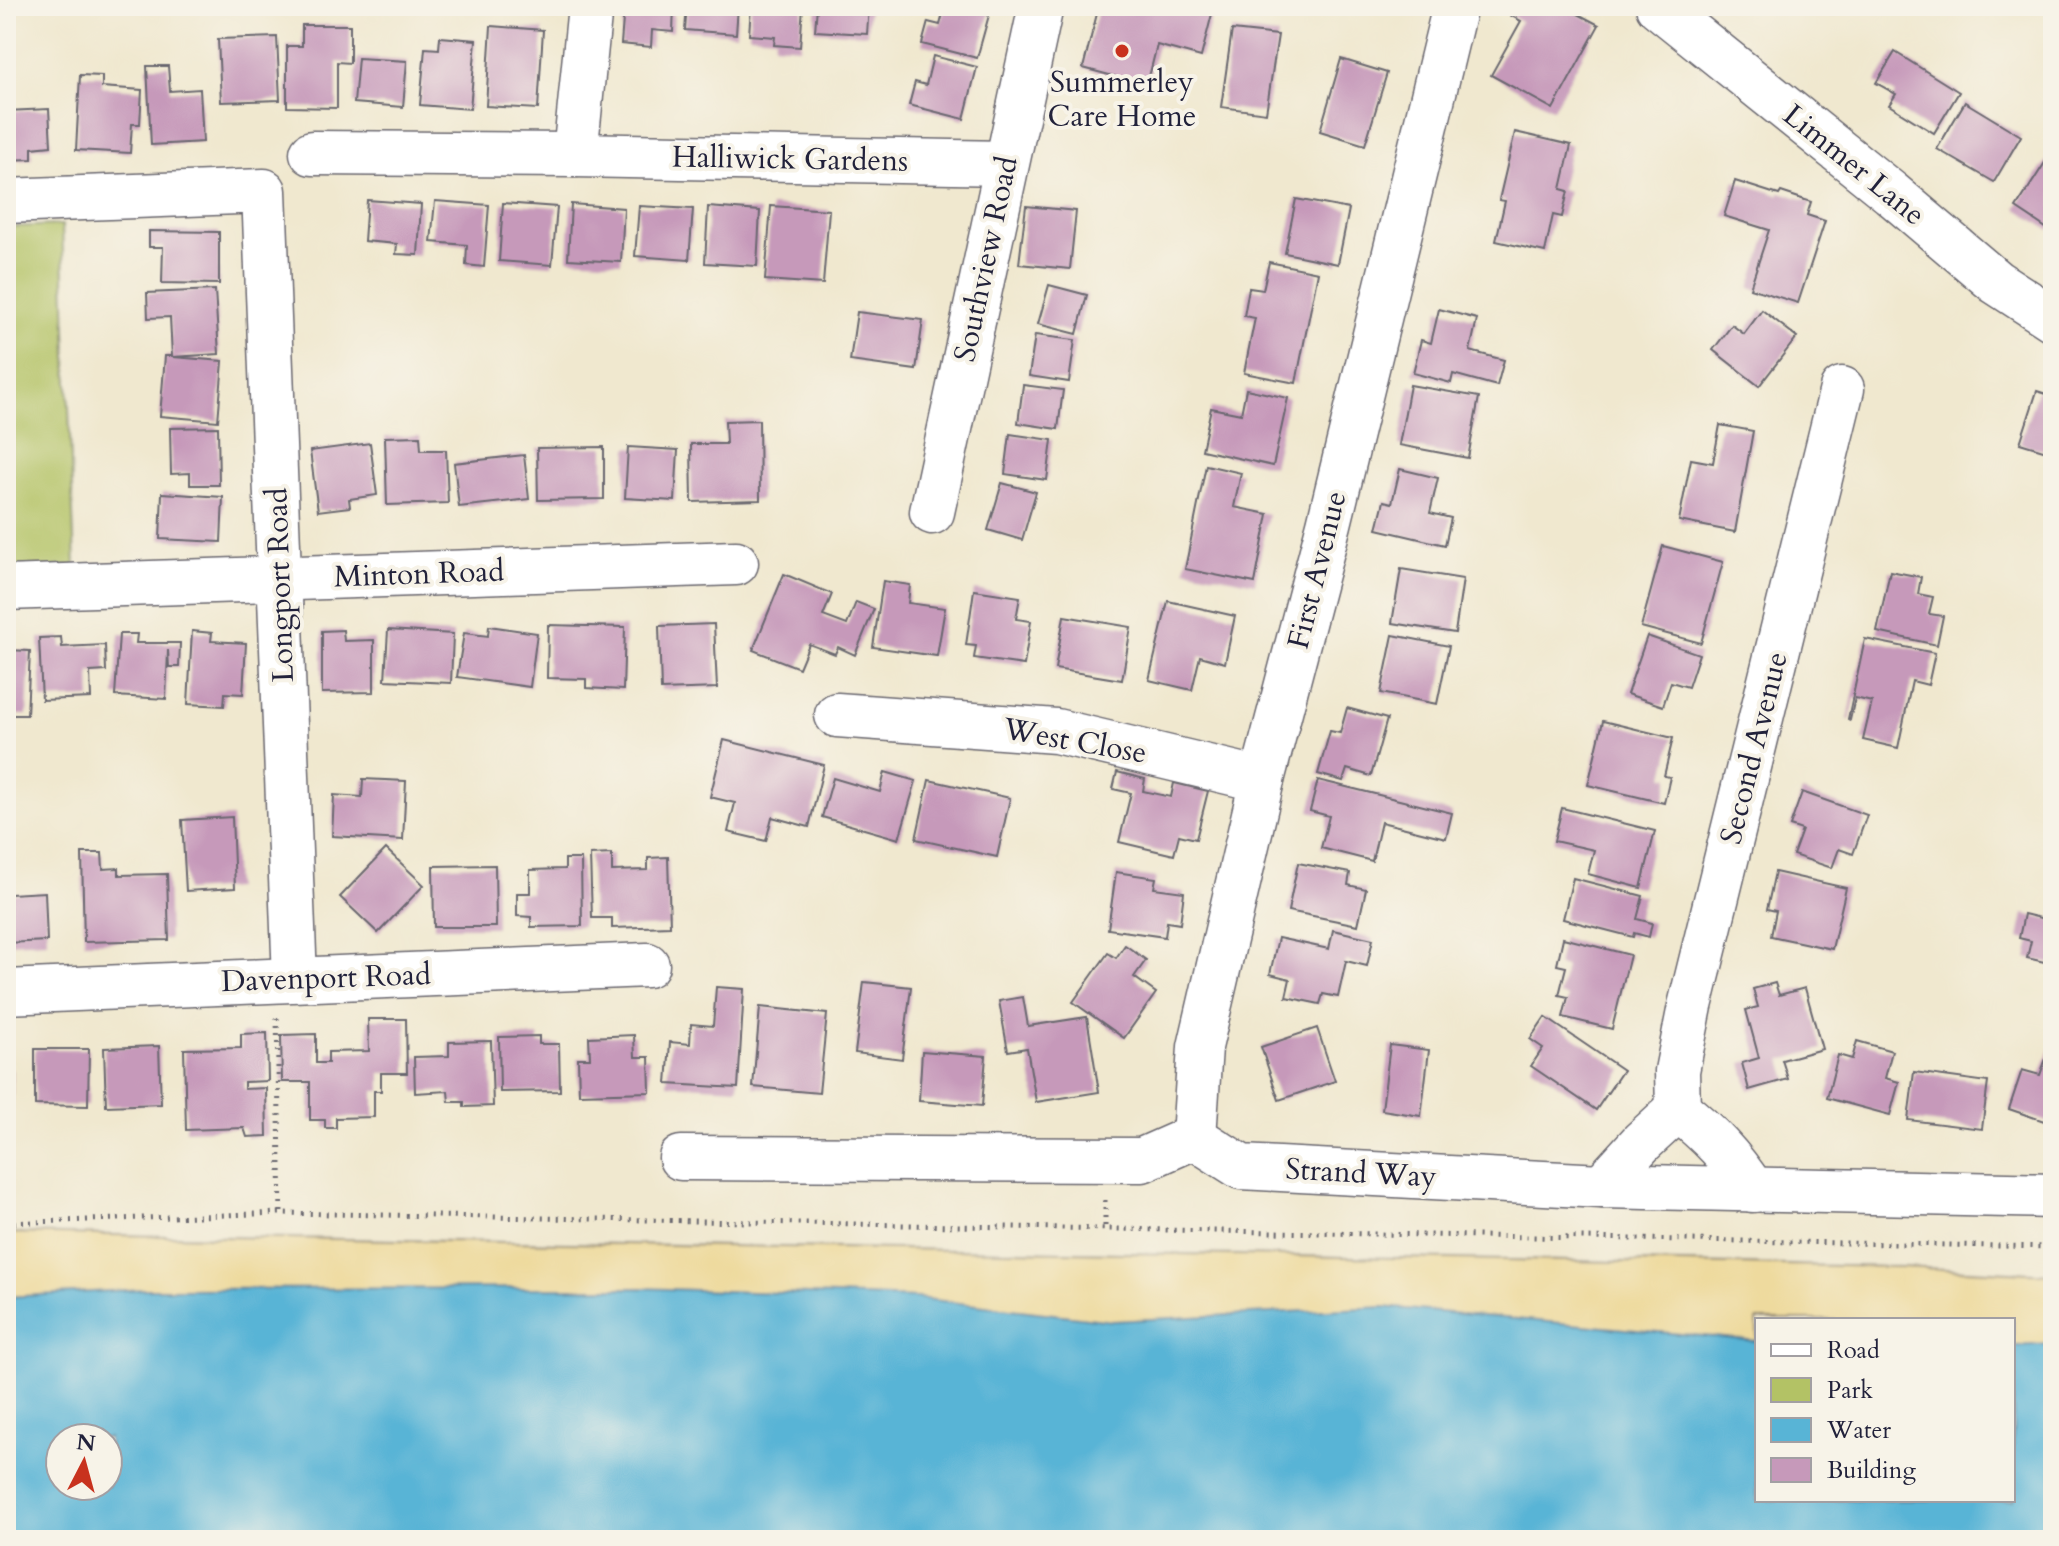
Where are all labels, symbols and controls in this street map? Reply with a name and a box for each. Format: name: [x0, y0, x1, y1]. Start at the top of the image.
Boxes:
marker: Summerley Care Home: [1113, 42, 1131, 60]
place label: Summerley Care Home: [1048, 62, 1196, 137]
street label: Limmer Lane: [1774, 95, 1934, 235]
street label: Halliwick Gardens: [671, 136, 909, 182]
street label: Southview Road: [944, 153, 1028, 365]
street label: Longport Road: [256, 487, 304, 683]
street label: First Avenue: [1278, 487, 1356, 653]
street label: Minton Road: [333, 551, 505, 597]
street label: Second Avenue: [1710, 648, 1798, 848]
street label: West Close: [999, 708, 1150, 774]
street label: Davenport Road: [220, 954, 432, 1002]
street label: Strand Way: [1284, 1149, 1438, 1197]
legend: [1755, 1318, 2015, 1502]
text: Road: [1827, 1334, 1880, 1367]
text: Park: [1827, 1374, 1873, 1407]
text: Water: [1826, 1414, 1891, 1447]
north arrow: [44, 1422, 124, 1502]
text: N: [75, 1427, 97, 1459]
text: Building: [1827, 1454, 1917, 1487]

